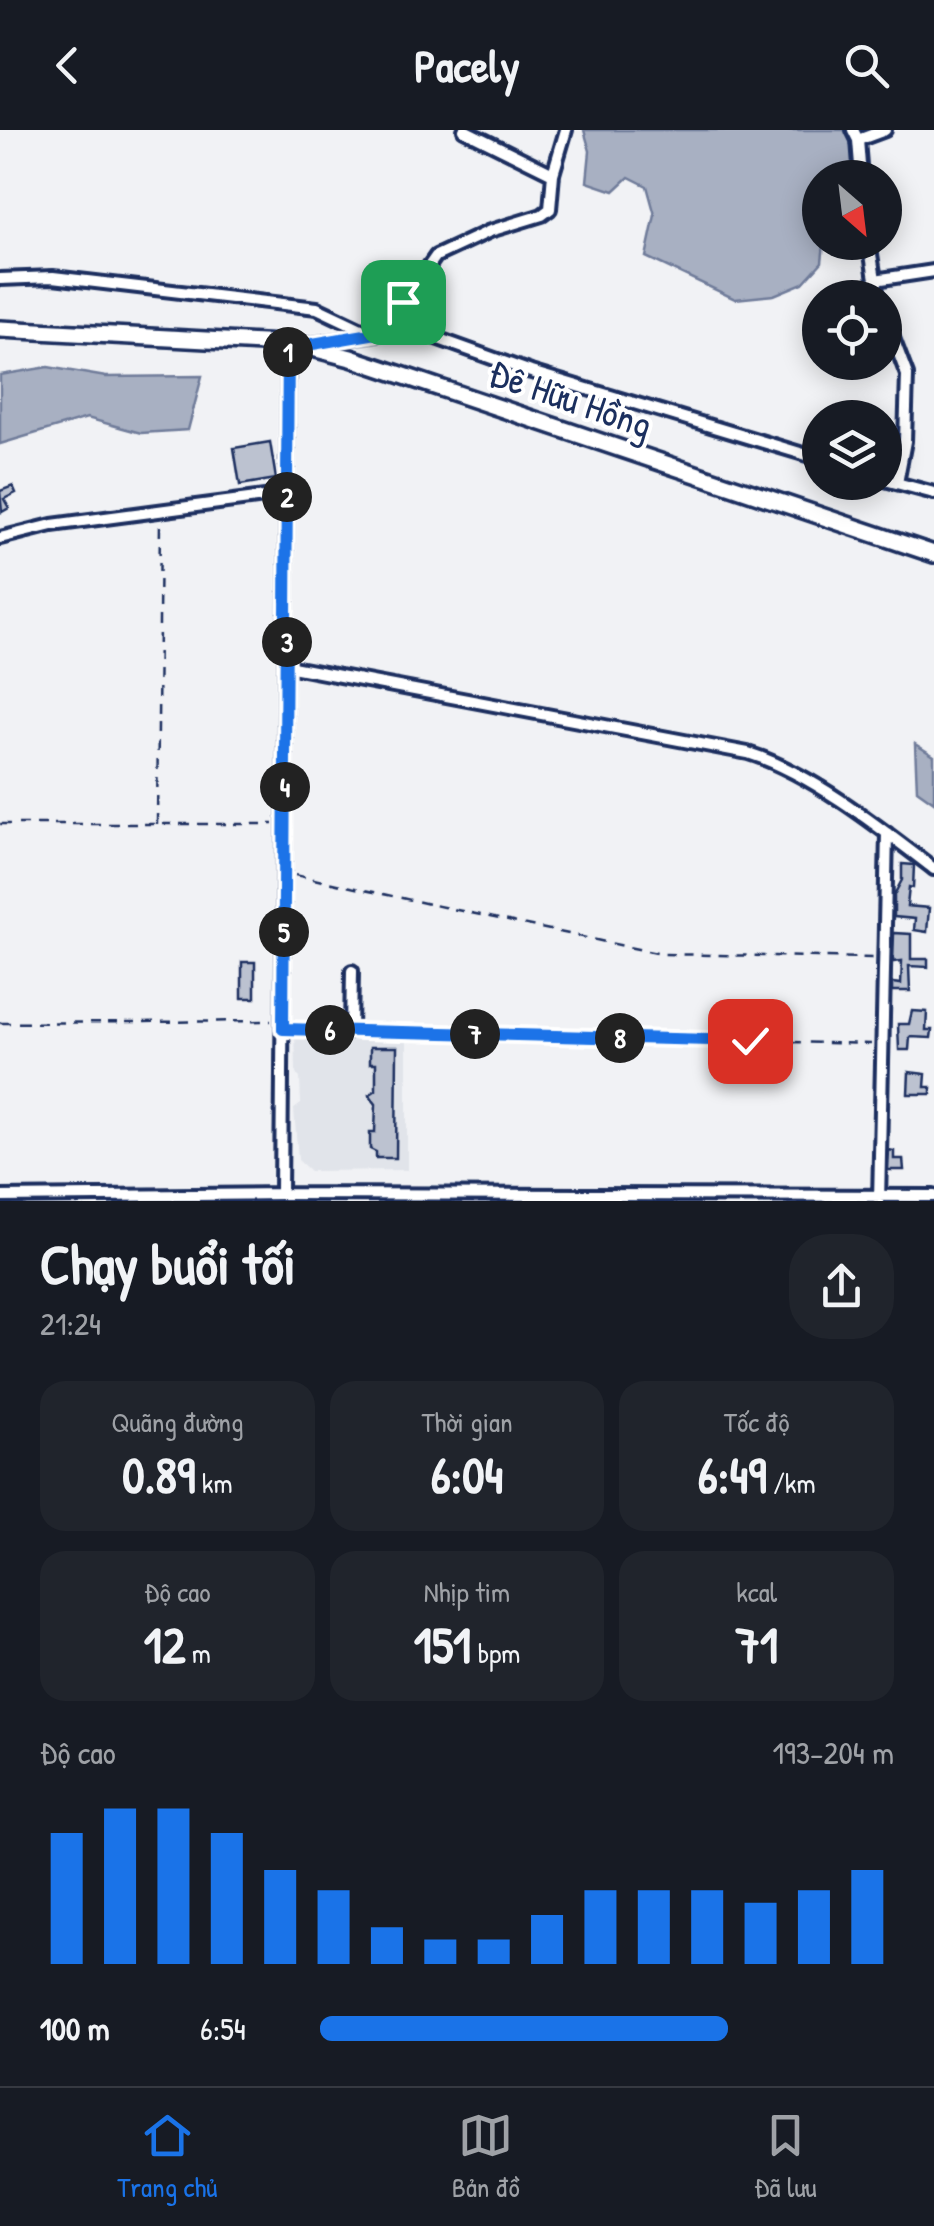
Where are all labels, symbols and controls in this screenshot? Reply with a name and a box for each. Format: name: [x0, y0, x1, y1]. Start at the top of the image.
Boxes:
text: Pacely: [414, 35, 520, 96]
icon: back: [40, 38, 95, 93]
icon: search: [839, 38, 894, 93]
north arrow: [802, 160, 902, 260]
map controls: [802, 160, 902, 500]
pin: [361, 260, 446, 345]
icon: arrive: [376, 275, 431, 330]
button: locate: [802, 280, 902, 380]
pin: 1: [263, 327, 313, 377]
text: 1: [283, 333, 293, 371]
street label: Đê Hữu Hồng: [483, 346, 659, 450]
button: layers: [802, 400, 902, 500]
pin: 2: [262, 472, 312, 522]
text: 2: [280, 478, 294, 516]
pin: 3: [262, 617, 312, 667]
text: 3: [281, 623, 293, 661]
pin: 4: [260, 762, 310, 812]
text: 4: [280, 768, 290, 806]
pin: 5: [259, 907, 309, 957]
text: 5: [278, 913, 290, 951]
pin: [708, 999, 793, 1084]
pin: 6: [305, 1005, 355, 1055]
pin: 7: [450, 1009, 500, 1059]
text: 6: [324, 1011, 336, 1049]
pin: 8: [595, 1013, 645, 1063]
icon: check: [723, 1014, 778, 1069]
text: 7: [468, 1015, 482, 1053]
text: 8: [614, 1019, 626, 1057]
text: Chạy buổi tối: [40, 1227, 296, 1301]
button: share: [789, 1234, 894, 1339]
text: 21:24: [40, 1302, 101, 1345]
text: Quãng đường: [111, 1403, 243, 1441]
text: Thời gian: [421, 1403, 513, 1441]
text: Tốc độ: [724, 1403, 789, 1441]
text: 0.89: [122, 1441, 195, 1509]
text: 6:04: [431, 1441, 503, 1509]
text: 6:49: [698, 1441, 767, 1509]
text: km: [195, 1464, 232, 1502]
text: /km: [767, 1464, 815, 1502]
text: Độ cao: [144, 1573, 210, 1611]
text: Nhịp tim: [424, 1573, 510, 1611]
text: kcal: [736, 1573, 777, 1611]
text: 12: [144, 1611, 185, 1679]
text: 151: [414, 1611, 471, 1679]
text: 71: [735, 1611, 778, 1679]
text: m: [185, 1634, 211, 1672]
text: bpm: [471, 1634, 520, 1672]
text: Độ cao: [40, 1731, 116, 1774]
text: 193–204 m: [772, 1731, 894, 1774]
text: 100 m: [40, 2007, 109, 2050]
text: 6:54: [200, 2007, 246, 2050]
tab: Trang chủ: [117, 2108, 217, 2206]
tab: Bản đồ: [452, 2108, 520, 2206]
tab: Đã lưu: [754, 2108, 817, 2206]

